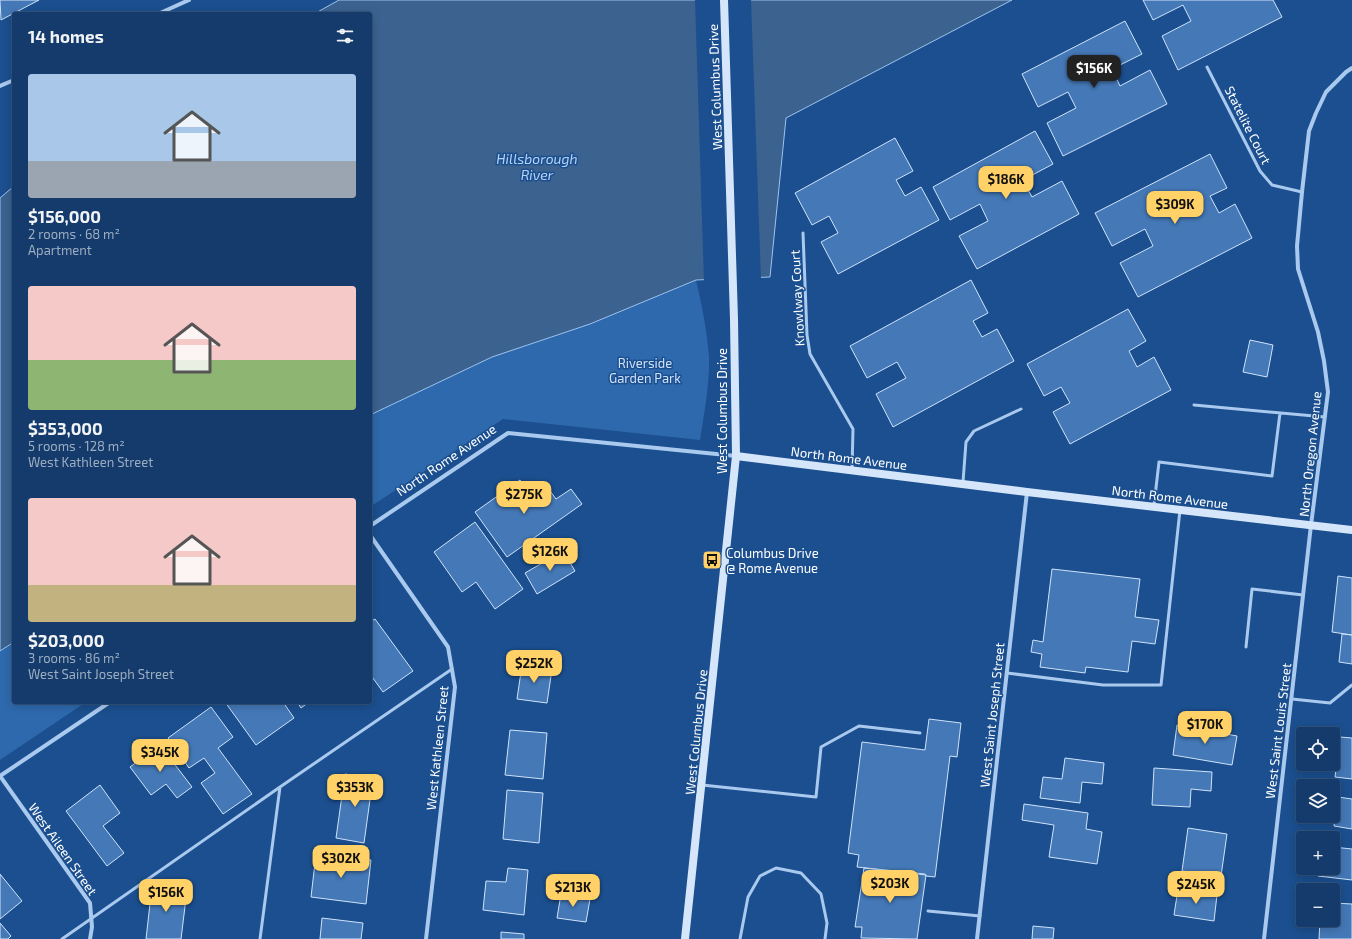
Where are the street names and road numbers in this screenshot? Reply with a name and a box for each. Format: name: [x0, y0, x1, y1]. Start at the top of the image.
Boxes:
street label: West Columbus Drive: [705, 24, 725, 150]
street label: Statelite Court: [1221, 83, 1275, 167]
street label: Knowlway Court: [786, 249, 808, 347]
street label: West Columbus Drive: [714, 348, 730, 474]
street label: North Oregon Avenue: [1295, 390, 1325, 518]
street label: North Rome Avenue: [393, 421, 499, 499]
street label: North Rome Avenue: [790, 443, 908, 473]
street label: North Rome Avenue: [1111, 482, 1229, 512]
street label: West Saint Joseph Street: [976, 642, 1008, 788]
street label: West Saint Louis Street: [1262, 662, 1294, 800]
street label: West Columbus Drive: [681, 668, 711, 796]
street label: West Kathleen Street: [422, 685, 452, 811]
street label: West Aileen Street: [25, 800, 101, 898]

